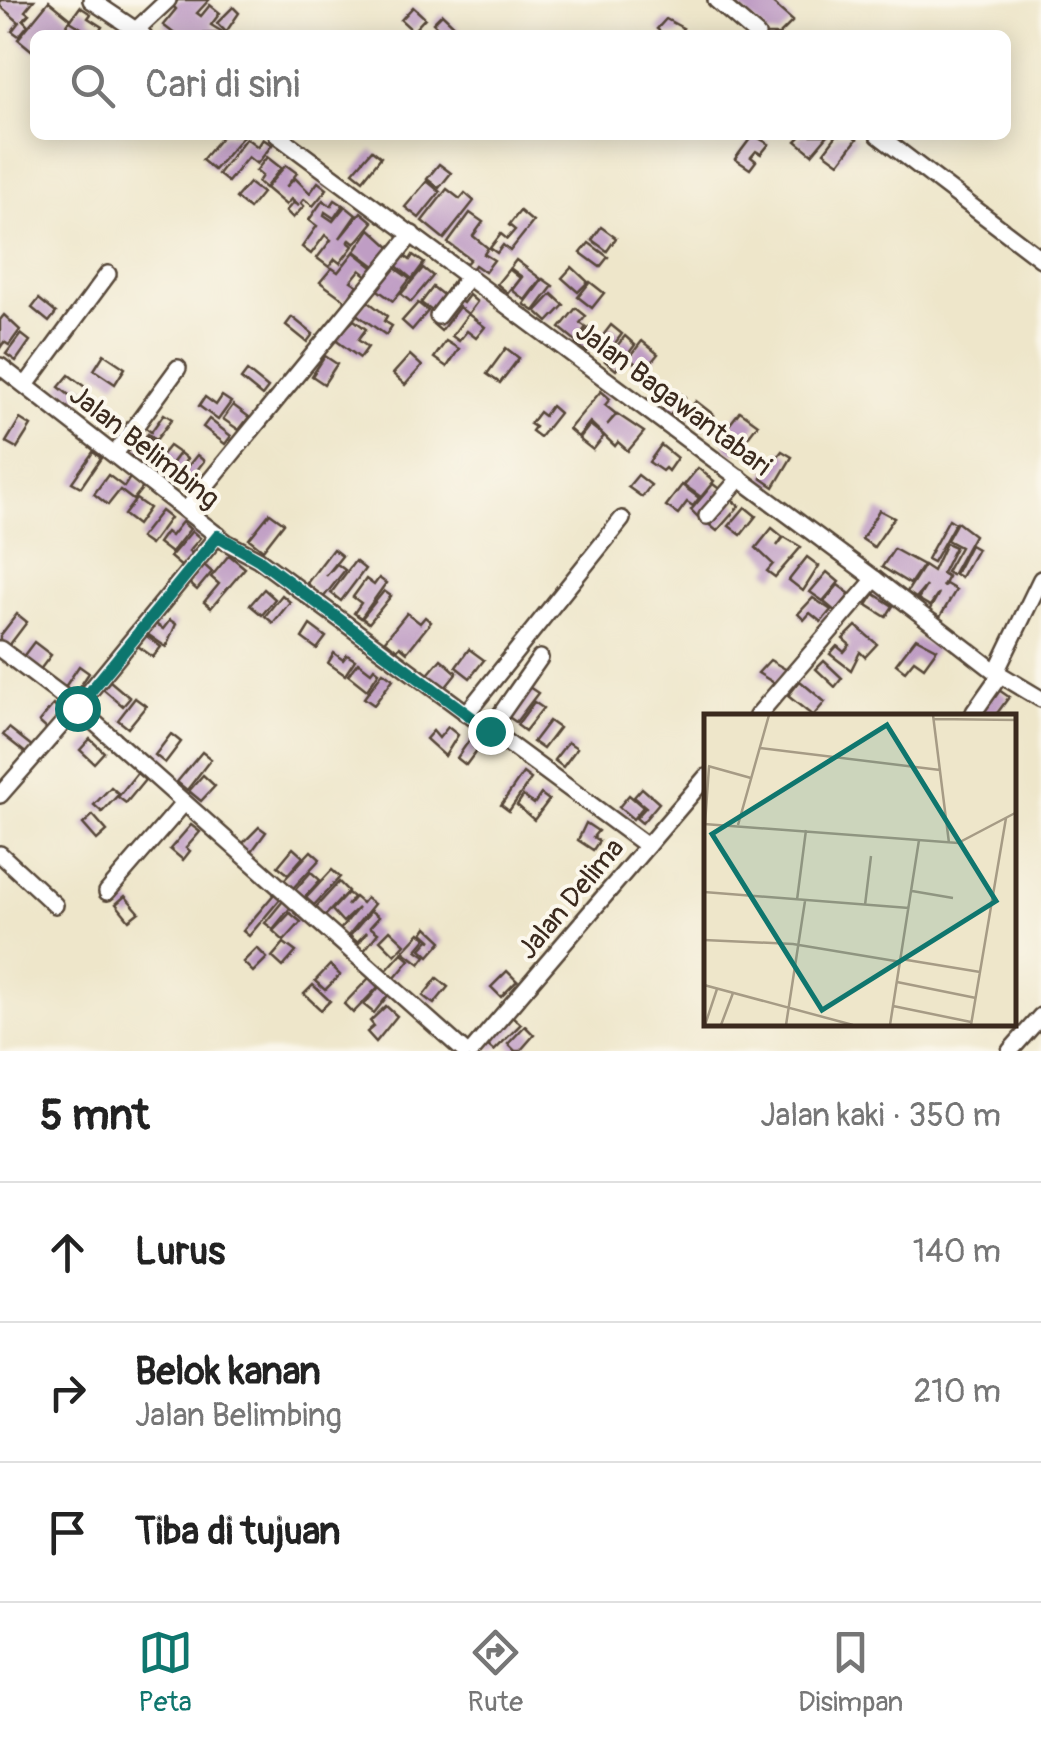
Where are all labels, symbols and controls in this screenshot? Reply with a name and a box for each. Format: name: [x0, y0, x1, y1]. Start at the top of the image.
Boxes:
search box: [30, 30, 1011, 140]
icon: search: [65, 58, 120, 113]
text: Cari di sini: [145, 61, 300, 109]
street label: Jalan Bagawantabari: [568, 314, 778, 484]
street label: Jalan Belimbing: [62, 378, 226, 517]
route start: [55, 686, 101, 732]
route end: [468, 709, 514, 755]
inset map: [704, 714, 1016, 1026]
street label: Jalan Delima: [510, 831, 632, 967]
text: 5 mnt: [40, 1090, 149, 1142]
text: Jalan kaki · 350 m: [760, 1096, 1001, 1136]
icon: ahead: [40, 1225, 95, 1280]
text: Lurus: [135, 1228, 225, 1276]
text: 140 m: [913, 1232, 1001, 1272]
text: Belok kanan: [135, 1348, 321, 1396]
icon: right: [40, 1365, 95, 1420]
text: 210 m: [913, 1372, 1001, 1412]
text: Jalan Belimbing: [135, 1396, 342, 1436]
icon: arrive: [40, 1505, 95, 1560]
text: Tiba di tujuan: [135, 1508, 341, 1556]
tab: Peta: [138, 1625, 193, 1720]
tab: Rute: [468, 1625, 523, 1720]
tab: Disimpan: [798, 1625, 903, 1720]

